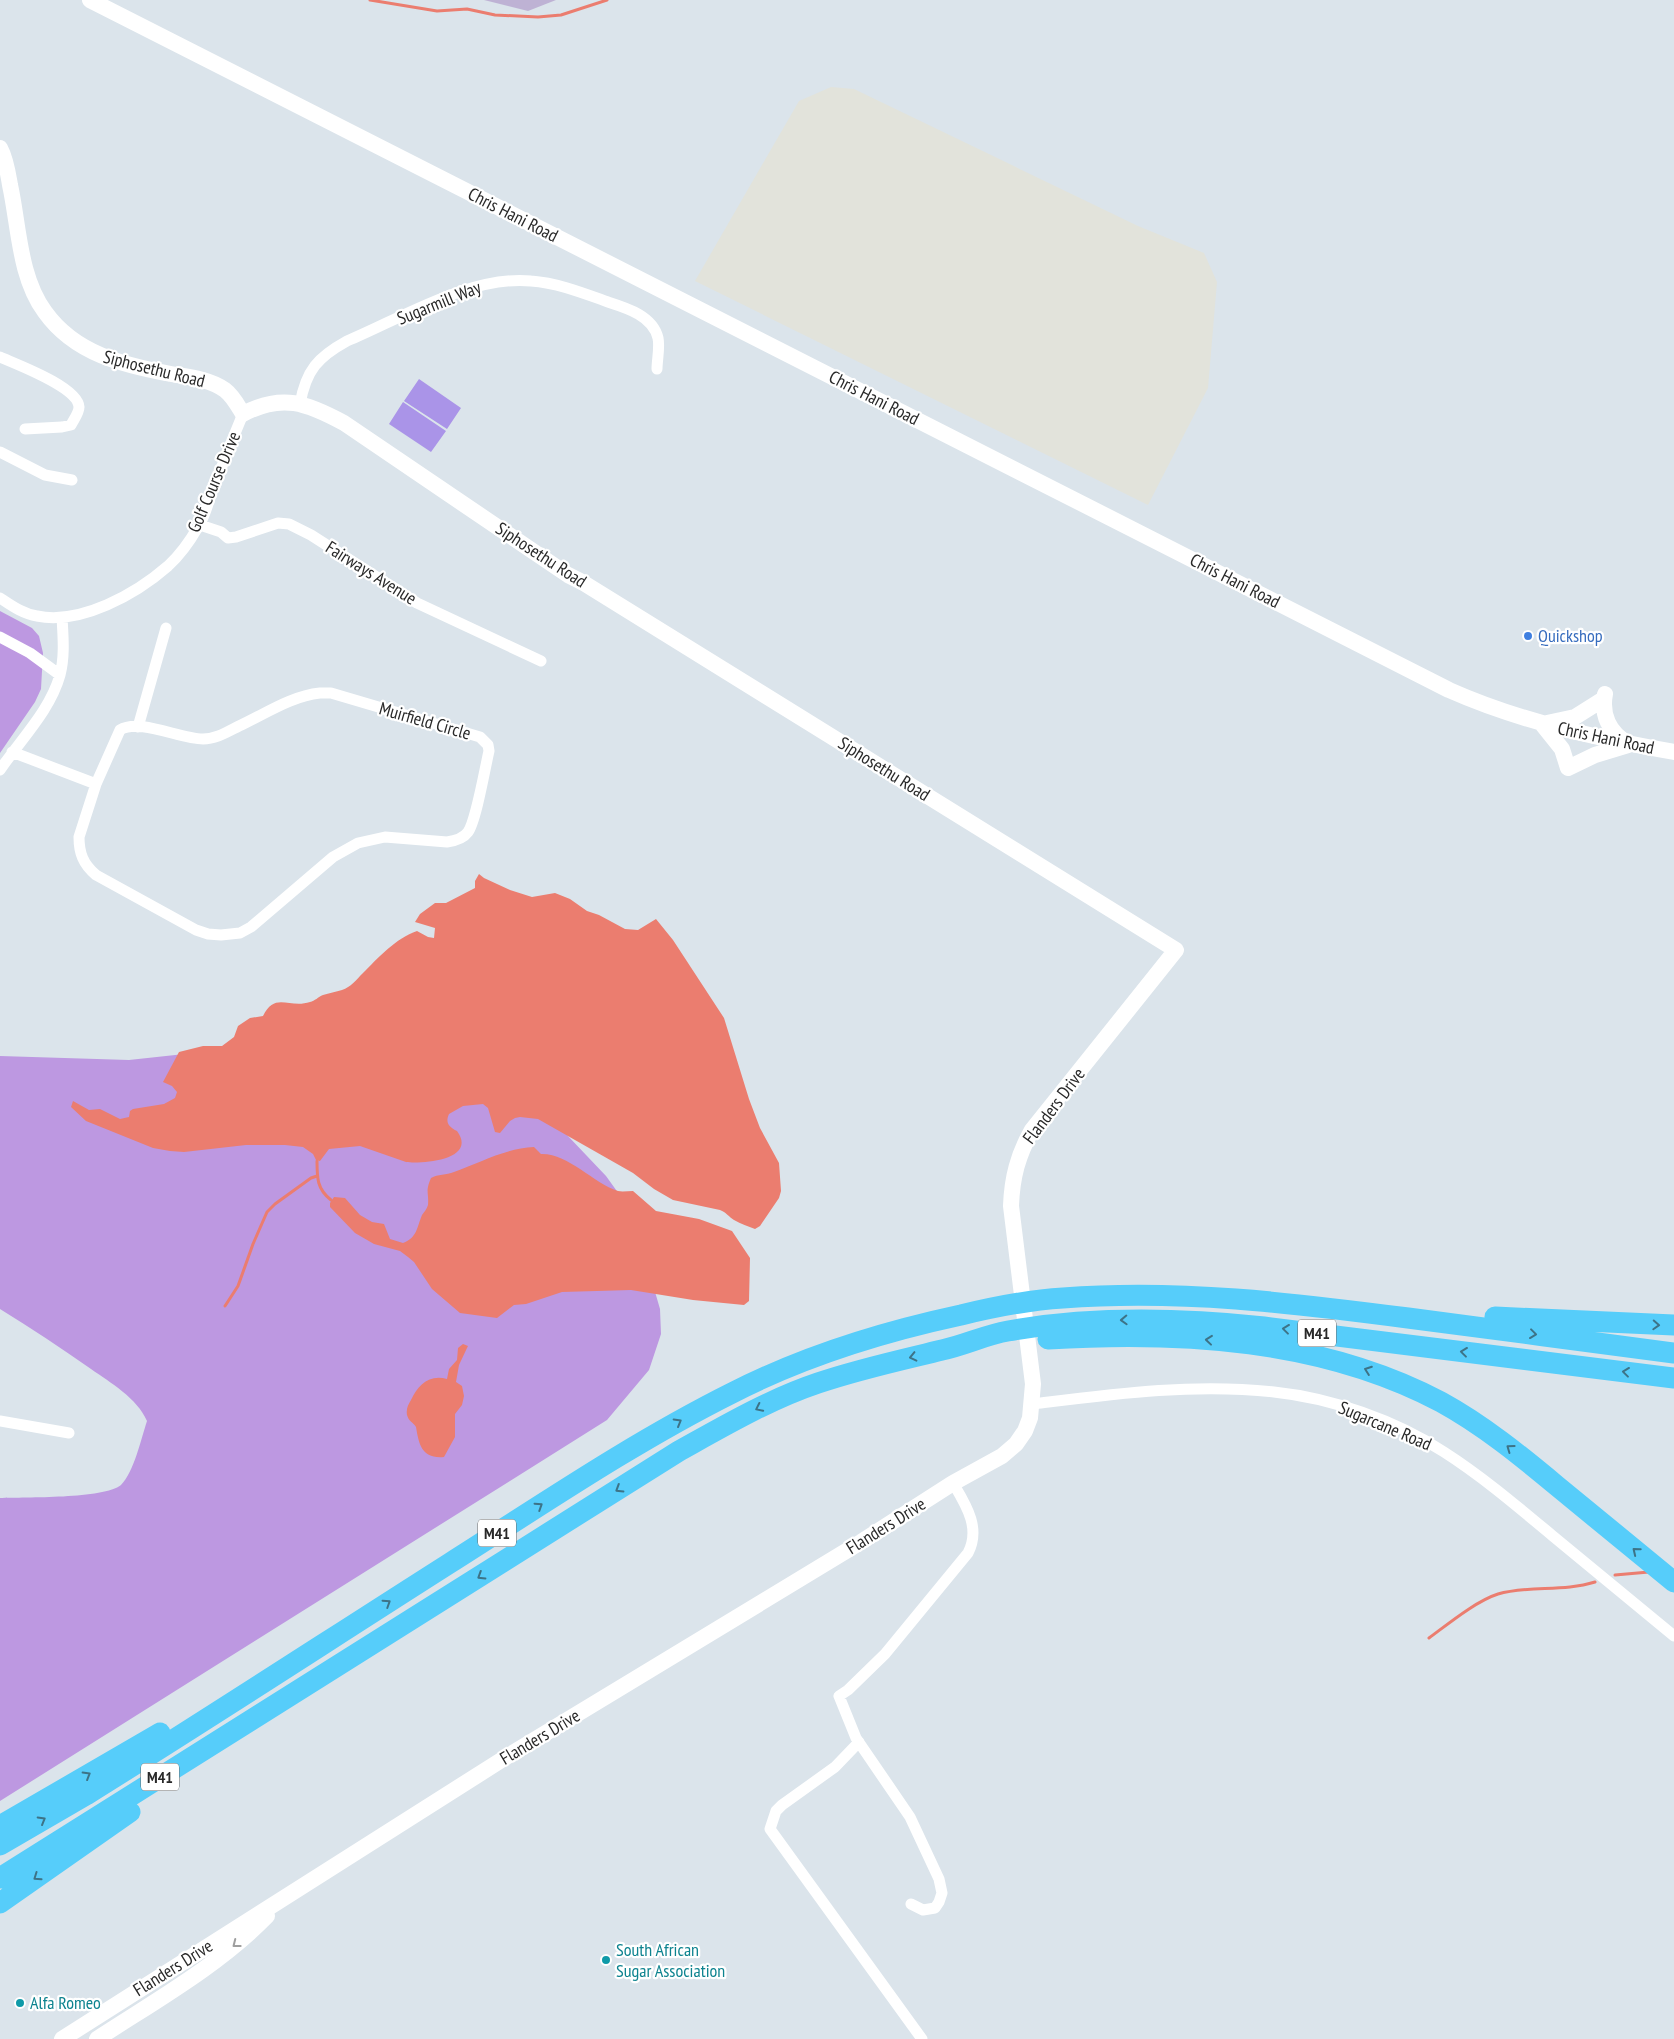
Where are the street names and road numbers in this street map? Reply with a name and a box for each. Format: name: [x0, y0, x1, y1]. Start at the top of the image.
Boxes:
street label: Chris Hani Road: [464, 182, 562, 247]
street label: Sugarmill Way: [394, 275, 484, 330]
street label: Siphosethu Road: [101, 345, 207, 392]
street label: Chris Hani Road: [825, 365, 923, 430]
street label: Golf Course Drive: [182, 428, 245, 536]
street label: Siphosethu Road: [491, 517, 591, 593]
street label: Fairways Avenue: [321, 536, 421, 610]
street label: Chris Hani Road: [1186, 548, 1284, 613]
street label: Muirfield Circle: [377, 696, 474, 745]
street label: Chris Hani Road: [1556, 716, 1656, 759]
street label: Siphosethu Road: [834, 731, 934, 806]
street label: Flanders Drive: [1017, 1063, 1090, 1148]
road number: M41: [1298, 1320, 1336, 1346]
street label: Sugarcane Road: [1335, 1396, 1435, 1455]
street label: Flanders Drive: [842, 1492, 930, 1559]
road number: M41: [478, 1520, 516, 1546]
street label: Flanders Drive: [495, 1704, 584, 1769]
road number: M41: [141, 1764, 179, 1790]
street label: Flanders Drive: [129, 1934, 217, 2001]

